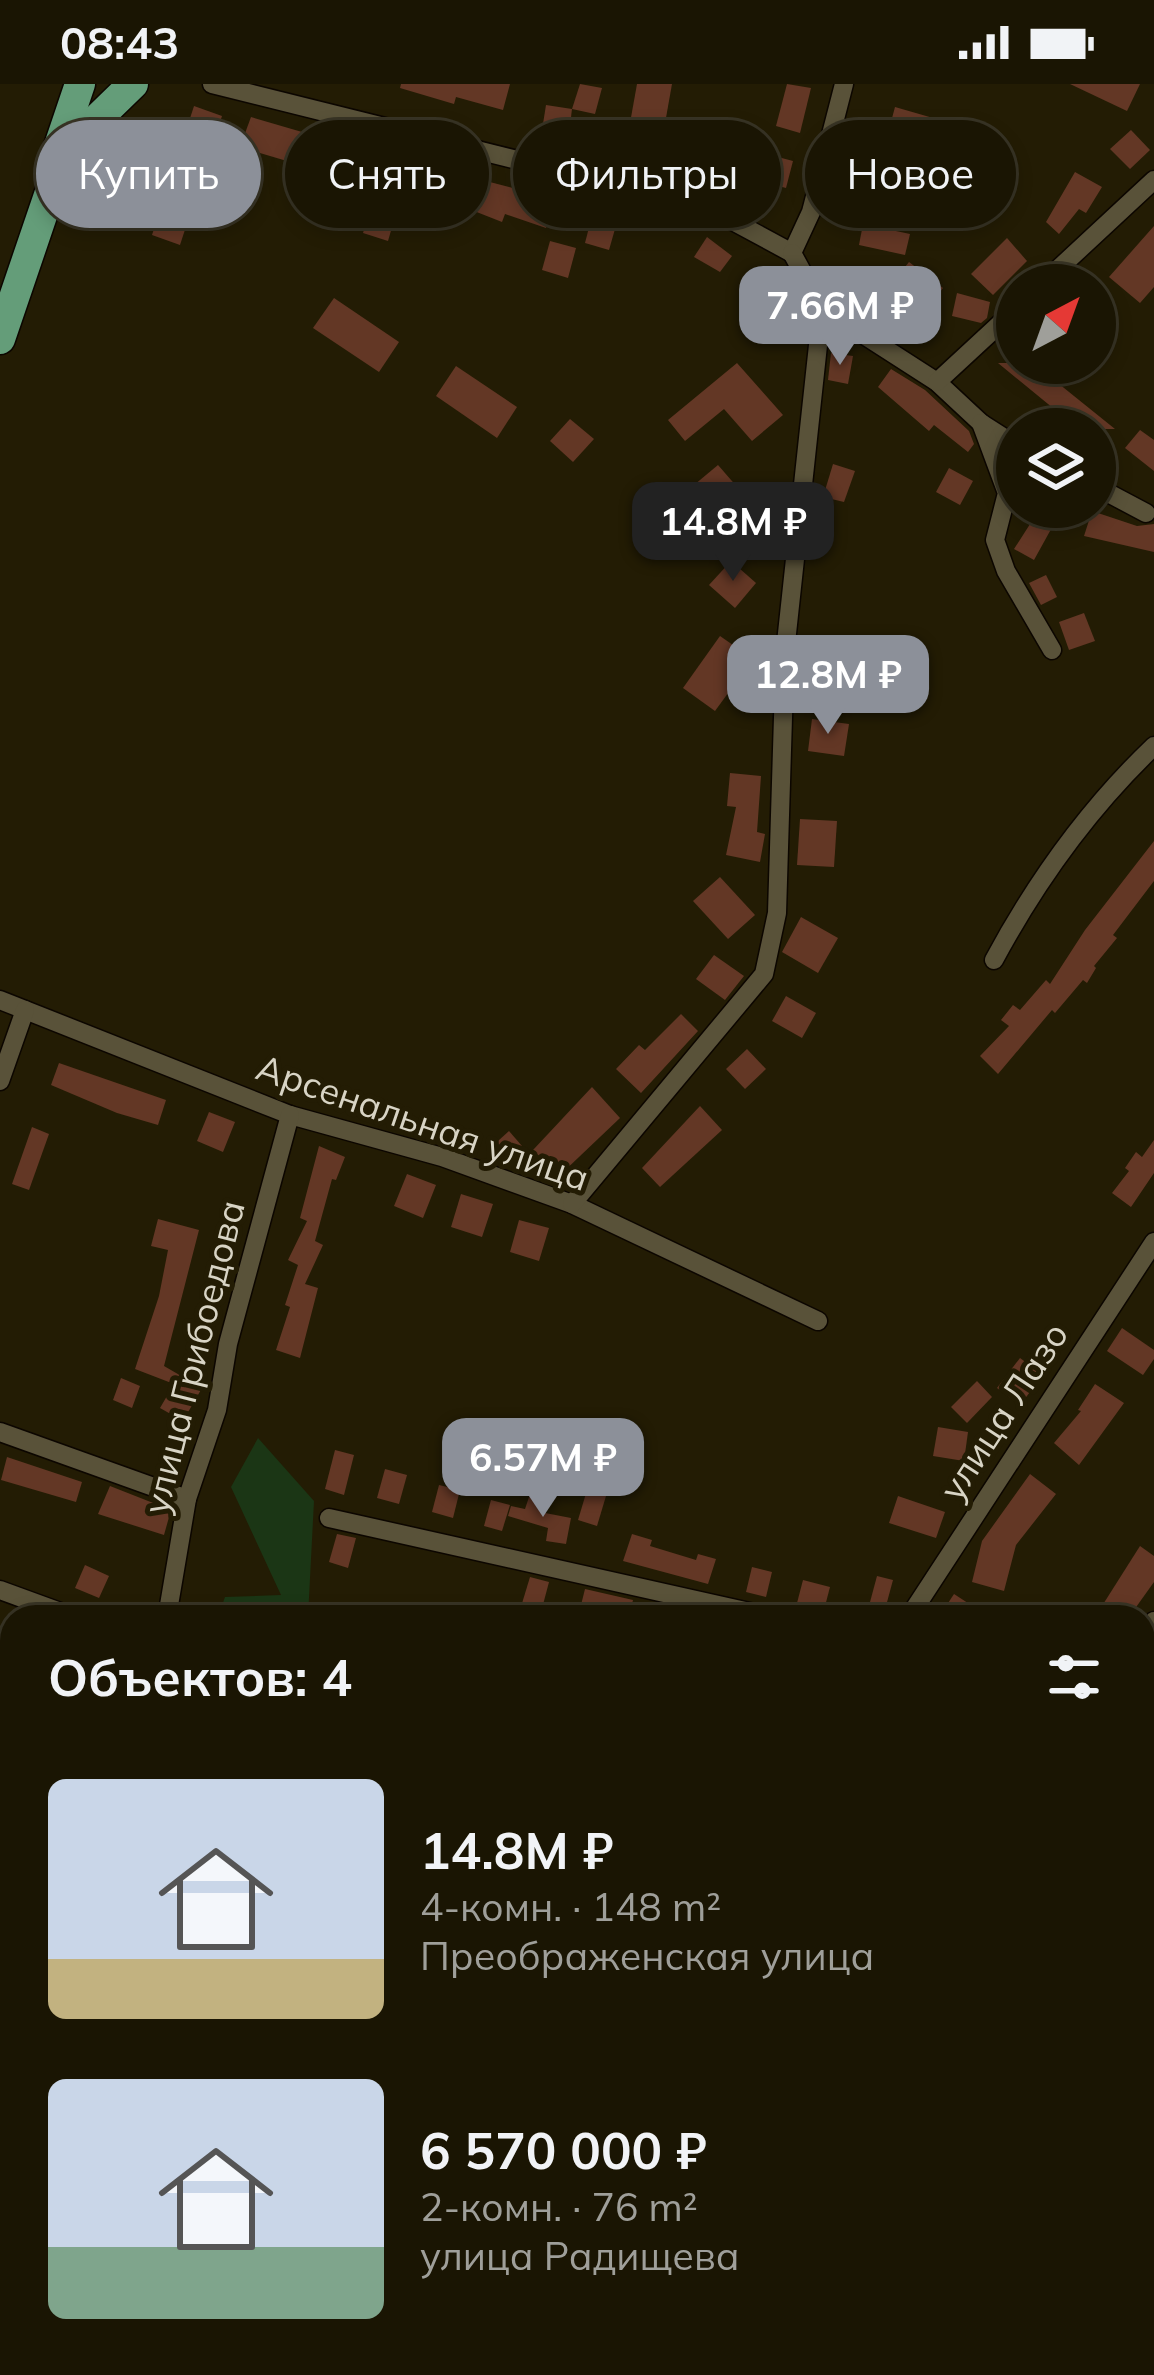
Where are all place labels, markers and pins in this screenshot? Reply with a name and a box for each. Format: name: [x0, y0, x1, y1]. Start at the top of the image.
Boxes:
pin: 7.66M ₽: [729, 266, 951, 368]
pin: 14.8M ₽: [622, 482, 844, 584]
pin: 12.8M ₽: [717, 635, 939, 737]
pin: 6.57M ₽: [432, 1418, 654, 1520]

